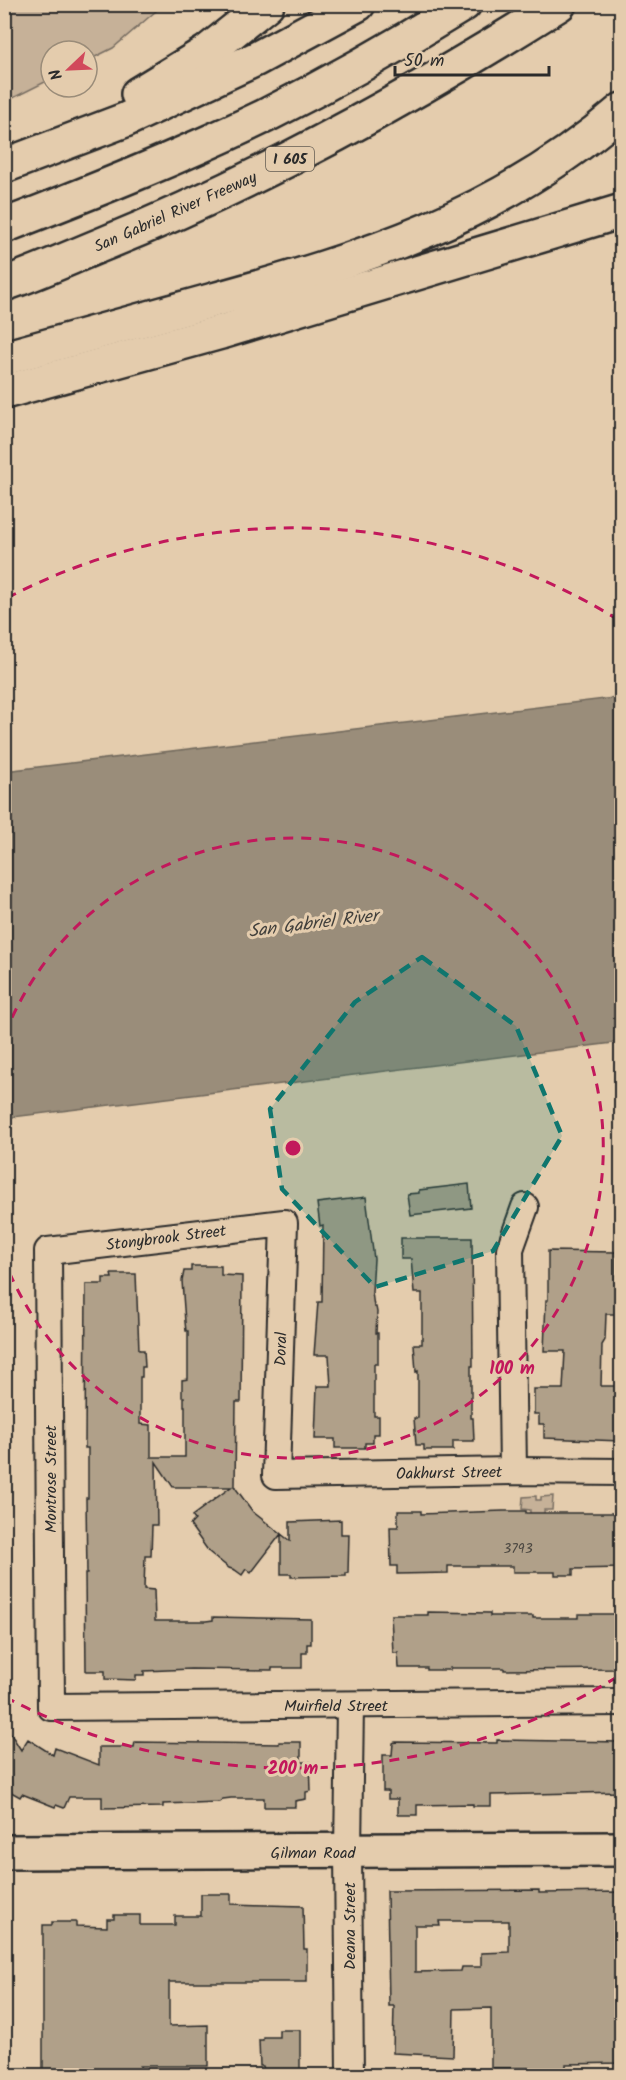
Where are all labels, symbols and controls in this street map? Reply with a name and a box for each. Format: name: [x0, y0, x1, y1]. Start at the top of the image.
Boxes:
north arrow: [39, 39, 99, 99]
scale bar: [395, 39, 550, 77]
text: 50 m: [404, 47, 444, 76]
text: N: [43, 65, 70, 84]
road number: I 605: [266, 147, 314, 171]
street label: San Gabriel River Freeway: [90, 165, 262, 260]
water label: San Gabriel River: [247, 902, 384, 947]
centre of rings: [283, 1138, 303, 1158]
street label: Stonybrook Street: [105, 1219, 228, 1258]
street label: Doral: [268, 1331, 295, 1367]
text: 100 m: [489, 1355, 535, 1384]
street label: Montrose Street: [39, 1424, 64, 1533]
street label: Oakhurst Street: [396, 1460, 503, 1487]
house number: 3793: [503, 1538, 533, 1560]
street label: Muirfield Street: [284, 1694, 389, 1719]
text: 200 m: [268, 1755, 319, 1784]
street label: Gilman Road: [271, 1841, 356, 1866]
street label: Deana Street: [338, 1881, 363, 1970]

